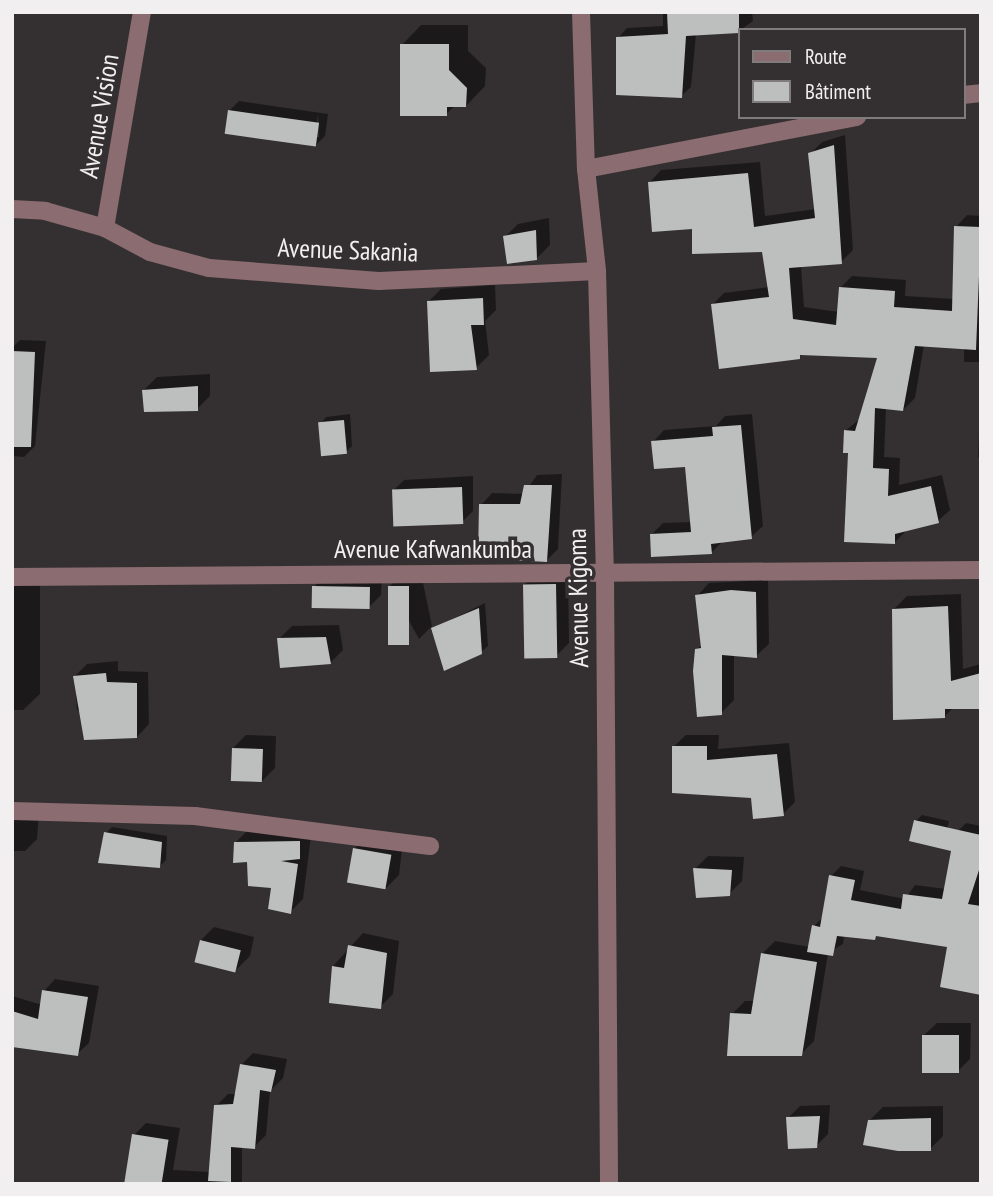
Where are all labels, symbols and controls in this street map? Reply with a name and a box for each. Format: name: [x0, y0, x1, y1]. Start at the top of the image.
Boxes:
legend: [738, 28, 965, 119]
text: Route: [805, 43, 847, 70]
street label: Avenue Vision: [73, 51, 125, 181]
text: Bâtiment: [805, 78, 871, 105]
street label: Avenue Sakania: [277, 232, 419, 268]
street label: Avenue Kigoma: [561, 528, 595, 668]
street label: Avenue Kafwankumba: [334, 533, 532, 565]

